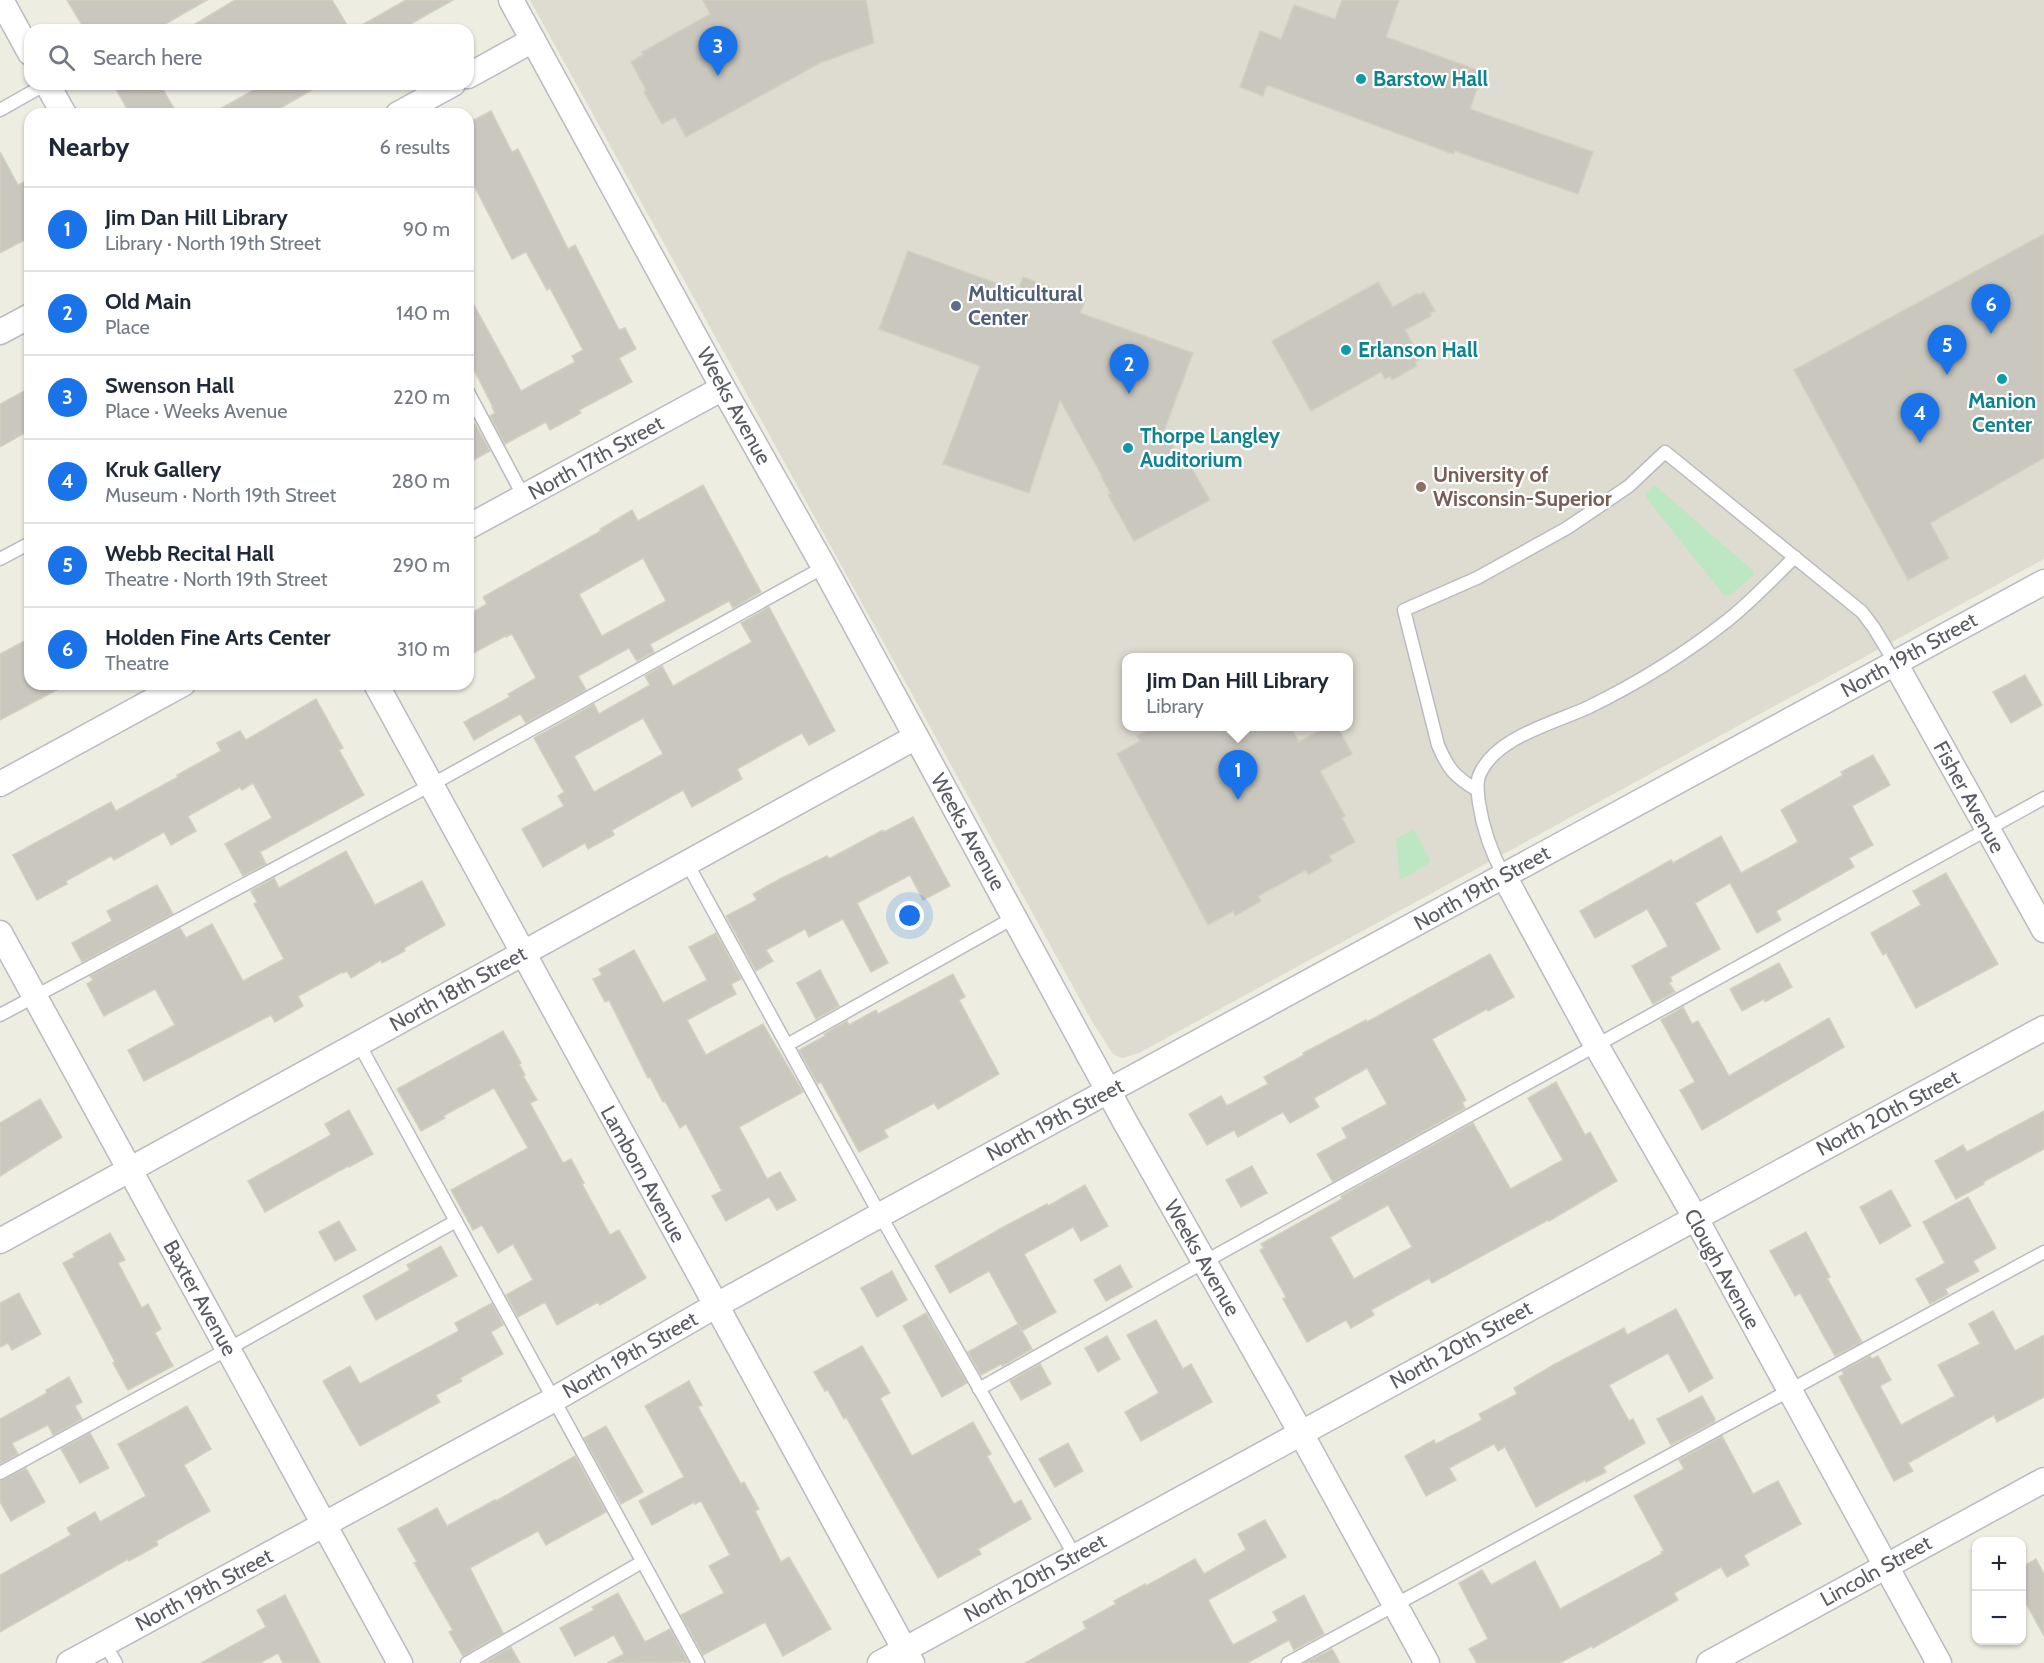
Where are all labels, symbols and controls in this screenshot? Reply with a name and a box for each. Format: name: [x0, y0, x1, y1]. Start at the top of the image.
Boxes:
search box: [24, 24, 474, 90]
pin: 3: [698, 26, 738, 76]
icon: search: [45, 41, 78, 74]
text: Search here: [93, 44, 202, 71]
place label: Barstow Hall: [1373, 66, 1489, 91]
marker: Barstow Hall: [1354, 72, 1368, 86]
text: Nearby: [48, 131, 129, 163]
text: 6 results: [379, 135, 450, 159]
text: Jim Dan Hill Library: [105, 204, 288, 231]
text: 1: [64, 217, 71, 241]
text: 90 m: [403, 217, 450, 241]
text: Library · North 19th Street: [105, 231, 321, 255]
place label: Multicultural Center: [968, 281, 1083, 330]
pin: 6: [1972, 284, 2010, 334]
text: Old Main: [105, 288, 191, 315]
marker: Multicultural Center: [949, 299, 963, 313]
text: 2: [62, 301, 73, 325]
text: 140 m: [396, 301, 450, 325]
text: Place: [105, 315, 150, 339]
pin: 5: [1928, 326, 1966, 375]
place label: Erlanson Hall: [1358, 337, 1479, 362]
street label: Weeks Avenue: [692, 343, 777, 469]
marker: Erlanson Hall: [1339, 343, 1353, 357]
pin: 2: [1110, 344, 1148, 394]
text: Swenson Hall: [105, 372, 234, 399]
marker: Manion Center: [1995, 372, 2009, 386]
text: 3: [62, 385, 73, 409]
text: 220 m: [393, 385, 450, 409]
place label: Manion Center: [1968, 388, 2036, 437]
pin: 4: [1900, 394, 1940, 443]
text: Place · Weeks Avenue: [105, 399, 287, 423]
street label: North 17th Street: [524, 410, 668, 505]
place label: Thorpe Langley Auditorium: [1140, 423, 1281, 472]
marker: Thorpe Langley Auditorium: [1121, 441, 1135, 455]
text: Kruk Gallery: [105, 456, 221, 483]
place label: University of Wisconsin-Superior: [1433, 462, 1612, 511]
text: 4: [61, 469, 74, 493]
text: 280 m: [391, 469, 450, 493]
marker: University of Wisconsin-Superior: [1414, 480, 1428, 494]
text: Museum · North 19th Street: [105, 483, 336, 507]
text: Webb Recital Hall: [105, 540, 274, 567]
text: 5: [62, 553, 73, 577]
text: 290 m: [392, 553, 450, 577]
text: Theatre · North 19th Street: [105, 567, 327, 591]
street label: North 19th Street: [1836, 607, 1981, 702]
text: Holden Fine Arts Center: [105, 624, 331, 651]
text: 6: [62, 637, 73, 661]
text: 310 m: [397, 637, 450, 661]
text: Theatre: [105, 651, 169, 675]
popup: [1122, 653, 1353, 731]
text: Jim Dan Hill Library: [1146, 667, 1329, 694]
text: Library: [1146, 694, 1204, 718]
street label: Fisher Avenue: [1928, 736, 2011, 857]
pin: 1: [1218, 750, 1258, 800]
street label: Weeks Avenue: [926, 769, 1011, 895]
street label: North 19th Street: [1409, 840, 1554, 935]
your location: [895, 901, 924, 930]
street label: North 18th Street: [385, 941, 531, 1036]
street label: North 20th Street: [1812, 1064, 1964, 1161]
street label: North 19th Street: [982, 1073, 1128, 1166]
street label: Lamborn Avenue: [596, 1101, 691, 1246]
street label: Weeks Avenue: [1159, 1195, 1246, 1320]
street label: Clough Avenue: [1679, 1204, 1766, 1333]
street label: Baxter Avenue: [158, 1236, 243, 1360]
street label: North 20th Street: [1385, 1295, 1536, 1394]
street label: North 19th Street: [558, 1306, 702, 1403]
street label: North 20th Street: [959, 1528, 1110, 1627]
street label: Lincoln Street: [1816, 1530, 1936, 1611]
map controls: [1972, 1537, 2026, 1645]
button: +: [1972, 1537, 2026, 1591]
street label: North 19th Street: [131, 1543, 277, 1636]
button: −: [1972, 1591, 2026, 1645]

